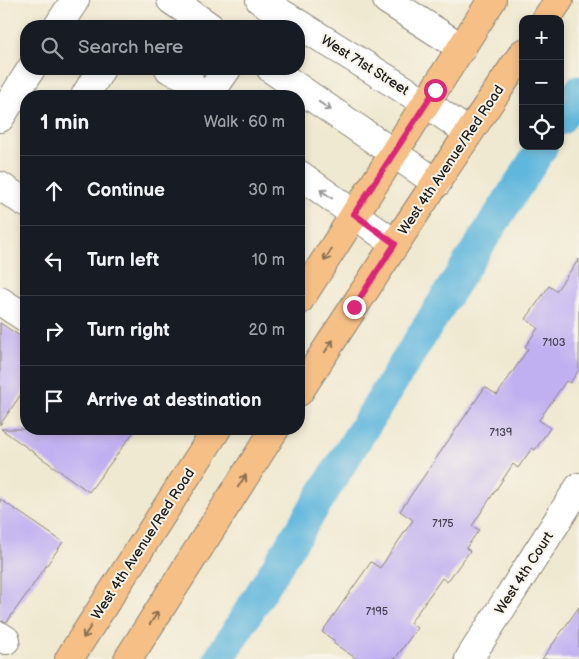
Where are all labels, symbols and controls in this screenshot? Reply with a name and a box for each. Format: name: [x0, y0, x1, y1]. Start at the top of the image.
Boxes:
map controls: [519, 15, 564, 150]
button: +: [519, 15, 564, 60]
search box: [20, 20, 305, 75]
street label: West 71st Street: [318, 31, 413, 99]
icon: search: [38, 34, 66, 62]
text: Search here: [78, 36, 183, 59]
button: −: [519, 60, 564, 105]
route start: [424, 79, 447, 102]
street label: West 4th Avenue/Red Road: [394, 82, 508, 238]
one-way arrow: [318, 101, 332, 111]
button: locate: [519, 105, 564, 150]
text: 1 min: [40, 110, 89, 135]
text: Walk · 60 m: [204, 113, 285, 132]
icon: ahead: [40, 177, 68, 205]
text: Continue: [87, 179, 165, 202]
text: 30 m: [248, 181, 285, 200]
one-way arrow: [319, 189, 333, 199]
icon: left: [40, 247, 68, 275]
one-way arrow: [323, 248, 333, 262]
text: Turn left: [87, 249, 159, 272]
text: 10 m: [252, 251, 285, 270]
route end: [343, 296, 366, 319]
icon: right: [40, 317, 68, 345]
text: Turn right: [87, 319, 170, 342]
text: 20 m: [249, 321, 285, 340]
house number: 7103: [543, 336, 566, 349]
one-way arrow: [324, 339, 334, 353]
icon: arrive: [40, 387, 68, 415]
text: Arrive at destination: [87, 389, 262, 412]
house number: 7139: [490, 426, 512, 439]
street label: West 4th Avenue/Red Road: [88, 465, 198, 623]
one-way arrow: [237, 474, 247, 488]
house number: 7175: [432, 517, 454, 530]
street label: West 4th Court: [491, 528, 557, 617]
house number: 7195: [366, 605, 388, 618]
one-way arrow: [149, 611, 160, 625]
one-way arrow: [82, 624, 92, 638]

